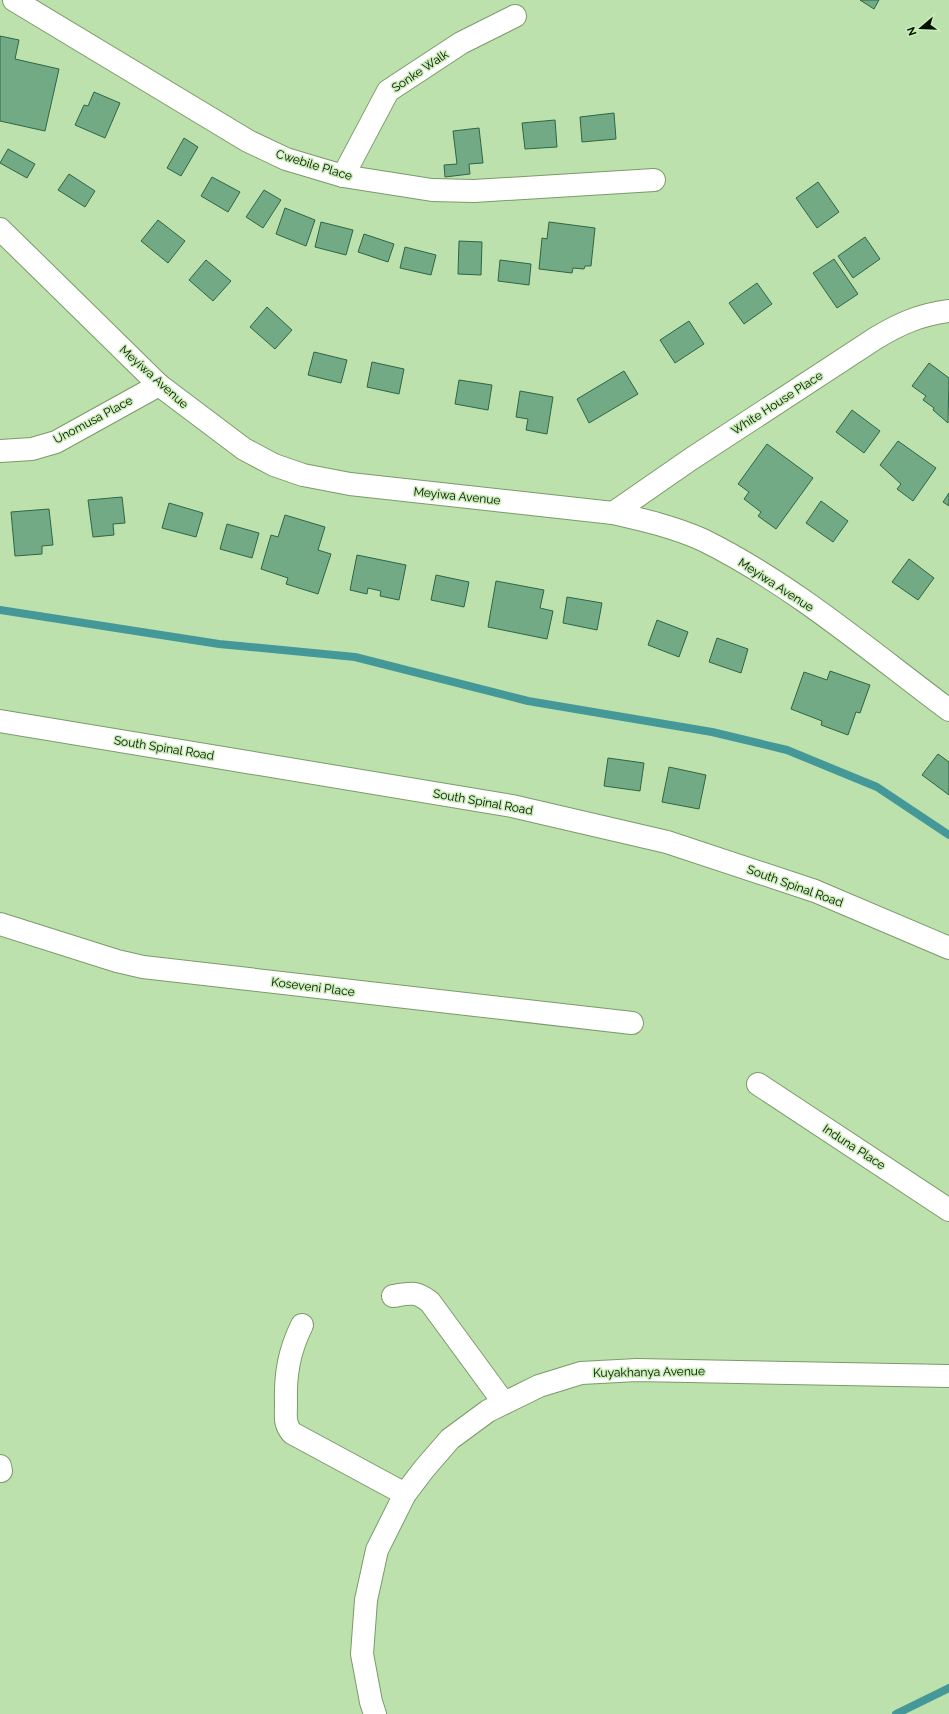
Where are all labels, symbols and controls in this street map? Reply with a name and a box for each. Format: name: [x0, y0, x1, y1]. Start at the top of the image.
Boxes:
north arrow: [901, 8, 941, 48]
text: N: [905, 25, 920, 37]
street label: Sonke Walk: [389, 47, 451, 95]
street label: Cwebile Place: [274, 147, 354, 183]
street label: Meyiwa Avenue: [117, 343, 191, 411]
street label: White House Place: [729, 368, 825, 438]
street label: Unomusa Place: [51, 393, 135, 447]
street label: Meyiwa Avenue: [413, 484, 501, 508]
street label: Meyiwa Avenue: [736, 555, 816, 615]
street label: South Spinal Road: [113, 733, 215, 763]
street label: South Spinal Road: [432, 786, 534, 818]
street label: South Spinal Road: [745, 862, 845, 910]
street label: Koseveni Place: [271, 975, 355, 999]
street label: Induna Place: [820, 1122, 888, 1172]
street label: Kuyakhanya Avenue: [593, 1364, 705, 1380]

